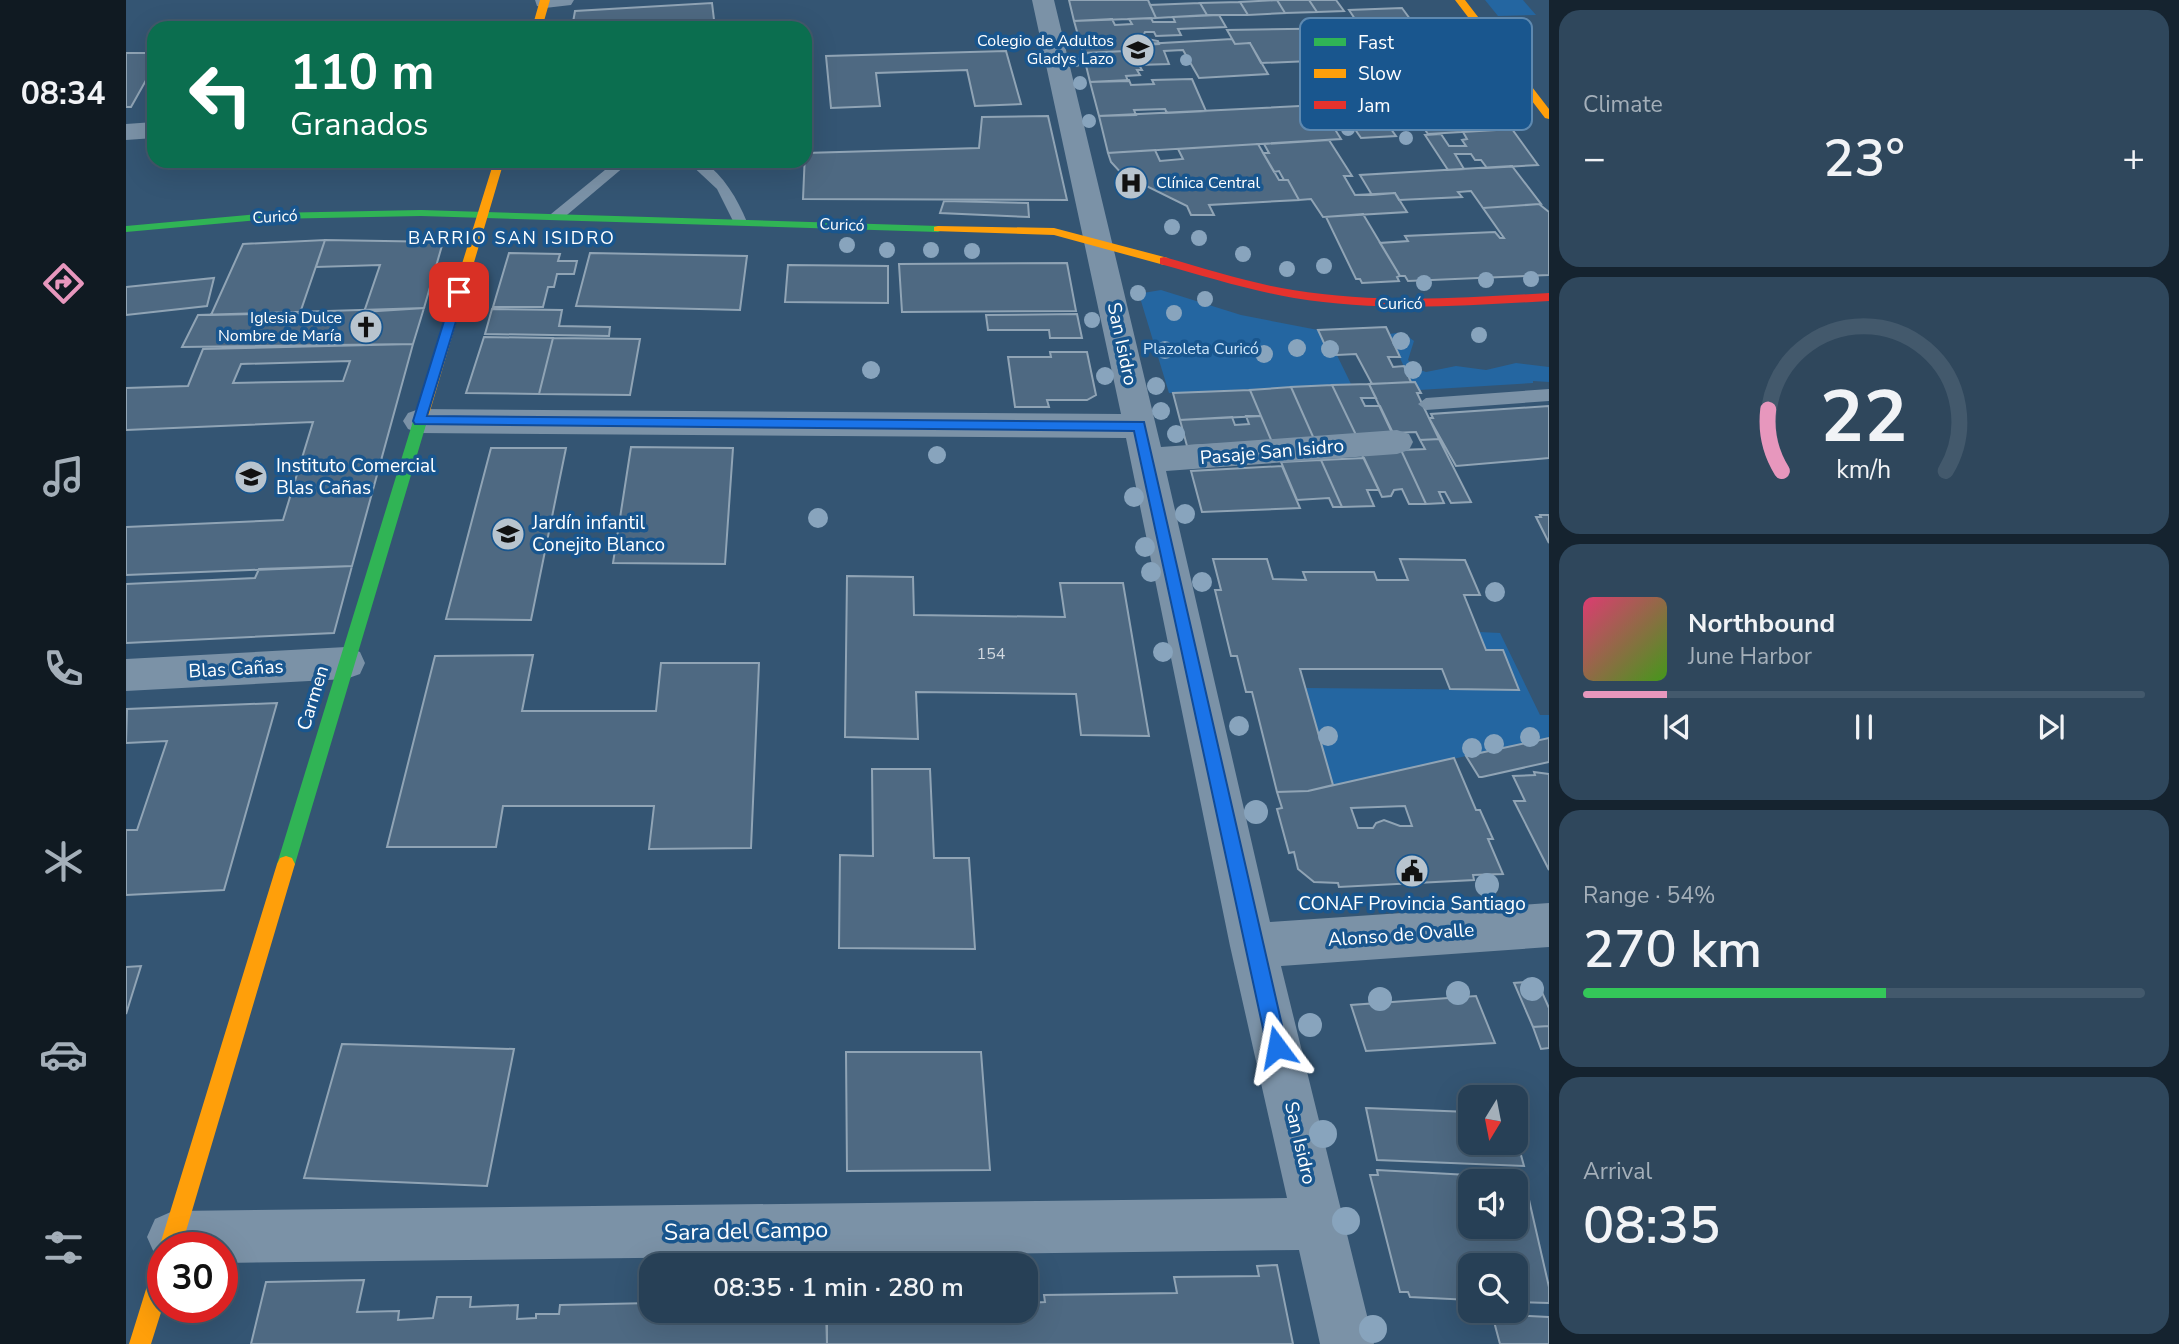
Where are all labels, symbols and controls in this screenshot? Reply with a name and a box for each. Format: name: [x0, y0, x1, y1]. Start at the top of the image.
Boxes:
legend: [1300, 18, 1532, 130]
place label: Colegio de Adultos Gladys Lazo: [977, 30, 1114, 70]
text: Fast: [1358, 30, 1394, 56]
school or university icon: Colegio de Adultos Gladys Lazo: [1119, 31, 1157, 69]
text: 110 m: [290, 39, 434, 106]
icon: left: [175, 49, 266, 140]
text: Slow: [1358, 61, 1402, 87]
text: 08:34: [21, 72, 105, 115]
text: Climate: [1583, 89, 1663, 120]
text: Jam: [1357, 93, 1391, 119]
text: Granados: [290, 103, 428, 146]
text: 23°: [1823, 123, 1905, 194]
text: −: [1583, 133, 1606, 184]
text: +: [2122, 133, 2145, 184]
hospital icon: Clínica Central: [1112, 164, 1150, 202]
place label: Clínica Central: [1156, 172, 1260, 194]
street label: Curicó: [252, 205, 298, 229]
street label: Curicó: [819, 213, 865, 237]
district label: BARRIO SAN ISIDRO: [408, 226, 616, 250]
icon: directions: [39, 259, 88, 308]
pin: [429, 262, 489, 322]
icon: arrive: [440, 273, 478, 311]
street label: Curicó: [1377, 293, 1423, 315]
street label: San Isidro: [1101, 300, 1143, 388]
place label: Iglesia Dulce Nombre de María: [218, 307, 342, 347]
church icon: Iglesia Dulce Nombre de María: [347, 308, 385, 346]
park label: Plazoleta Curicó: [1143, 338, 1259, 360]
text: 22: [1820, 368, 1908, 468]
street label: Pasaje San Isidro: [1199, 433, 1345, 471]
icon: music: [39, 452, 88, 501]
place label: Instituto Comercial Blas Cañas: [276, 453, 436, 501]
text: km/h: [1836, 453, 1892, 487]
school or university icon: Instituto Comercial Blas Cañas: [232, 458, 270, 496]
place label: Jardín infantil Conejito Blanco: [531, 510, 665, 558]
school or university icon: Jardín infantil Conejito Blanco: [489, 515, 527, 553]
text: Northbound: [1688, 606, 1835, 641]
text: June Harbor: [1688, 641, 1812, 672]
house number: 154: [977, 643, 1006, 665]
icon: phone: [39, 644, 88, 693]
street label: Blas Cañas: [188, 654, 284, 684]
street label: Carmen: [291, 662, 335, 734]
icon: previous: [1658, 708, 1696, 746]
icon: pause: [1845, 708, 1883, 746]
icon: next: [2032, 708, 2070, 746]
icon: climate: [39, 837, 88, 886]
public building icon: CONAF Provincia Santiago: [1393, 852, 1431, 890]
text: Range · 54%: [1583, 880, 1715, 911]
place label: CONAF Provincia Santiago: [1298, 891, 1526, 917]
text: 270 km: [1583, 914, 1762, 985]
street label: Alonso de Ovalle: [1327, 917, 1475, 953]
position arrow: [1240, 1010, 1314, 1084]
icon: car: [39, 1030, 88, 1079]
north arrow: [1458, 1085, 1528, 1155]
map controls: [1458, 1085, 1528, 1323]
street label: San Isidro: [1278, 1099, 1322, 1187]
text: Arrival: [1583, 1156, 1652, 1187]
button: sound: [1458, 1169, 1528, 1239]
text: 08:35: [1583, 1190, 1720, 1261]
street label: Sara del Campo: [664, 1214, 828, 1248]
icon: filters: [39, 1223, 88, 1272]
speed limit sign: 30: [147, 1232, 238, 1323]
button: search: [1458, 1253, 1528, 1323]
text: 08:35 · 1 min · 280 m: [713, 1270, 964, 1305]

